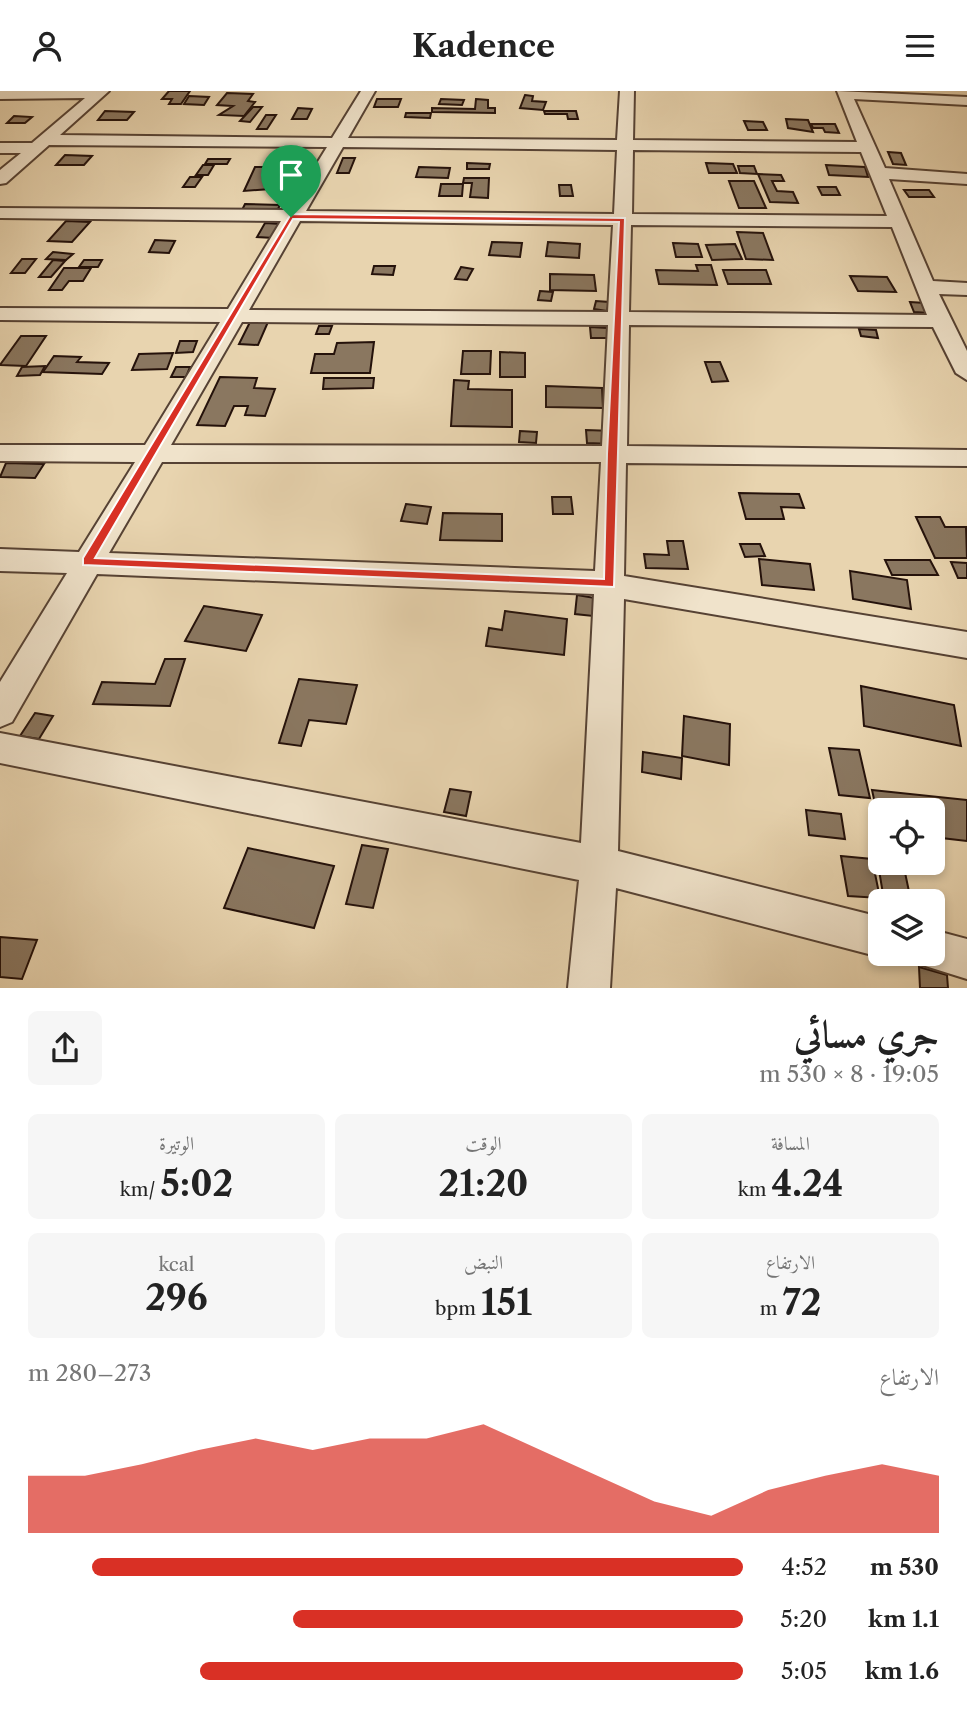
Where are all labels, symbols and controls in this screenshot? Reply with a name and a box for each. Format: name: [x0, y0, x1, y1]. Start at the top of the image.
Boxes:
text: Kadence: [412, 26, 555, 65]
icon: person: [28, 27, 66, 65]
icon: menu: [901, 27, 939, 65]
pin: [261, 145, 321, 217]
icon: arrive: [272, 156, 310, 194]
map controls: [868, 798, 945, 966]
button: locate: [868, 798, 945, 875]
button: layers: [868, 889, 945, 966]
text: جري مسائي: [794, 1010, 939, 1057]
button: share: [28, 1011, 102, 1085]
text: 19:05 · 8 × 530 m: [759, 1060, 939, 1088]
text: الوتيرة: [159, 1132, 194, 1155]
text: الوقت: [465, 1132, 502, 1155]
text: المسافة: [771, 1132, 810, 1155]
text: 5:02: [160, 1162, 233, 1205]
text: 21:20: [439, 1162, 528, 1205]
text: 4.24: [771, 1162, 843, 1205]
text: /km: [120, 1178, 160, 1201]
text: km: [738, 1178, 771, 1201]
text: النبض: [464, 1251, 503, 1274]
text: الارتفاع: [766, 1251, 815, 1274]
text: kcal: [159, 1253, 194, 1276]
text: 296: [145, 1276, 208, 1319]
text: 151: [481, 1281, 532, 1324]
text: 72: [782, 1281, 821, 1324]
text: bpm: [435, 1297, 481, 1320]
text: m: [760, 1297, 782, 1320]
text: 273–280 m: [28, 1359, 151, 1387]
text: الارتفاع: [879, 1363, 939, 1391]
text: 4:52: [782, 1553, 827, 1581]
text: 530 m: [870, 1553, 939, 1581]
text: 5:20: [780, 1605, 827, 1633]
text: 1.1 km: [868, 1605, 939, 1633]
text: 5:05: [781, 1657, 827, 1685]
text: 1.6 km: [865, 1657, 939, 1685]

